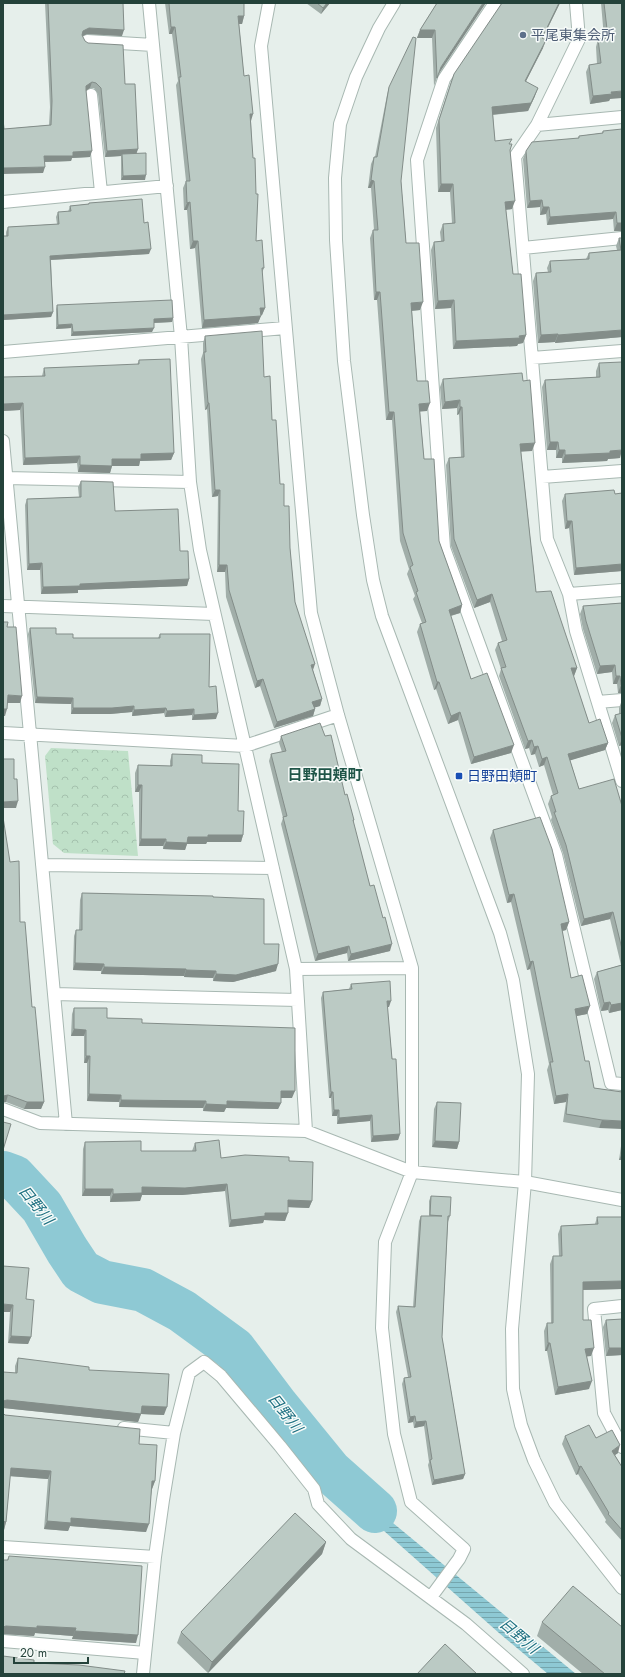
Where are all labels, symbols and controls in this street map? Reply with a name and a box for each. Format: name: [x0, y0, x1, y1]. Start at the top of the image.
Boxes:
place label: 平尾東集会所: [531, 25, 615, 45]
marker: 平尾東集会所: [518, 30, 528, 40]
district label: 日野田頬町: [287, 764, 363, 786]
place label: 日野田頬町: [467, 766, 537, 786]
marker: 日野田頬町: [454, 771, 464, 781]
water label: 日野川: [13, 1181, 60, 1231]
water label: 日野川: [262, 1388, 309, 1439]
water label: 日野川: [495, 1613, 545, 1660]
scale bar: [14, 1639, 88, 1665]
text: 20 m: [20, 1644, 47, 1662]

